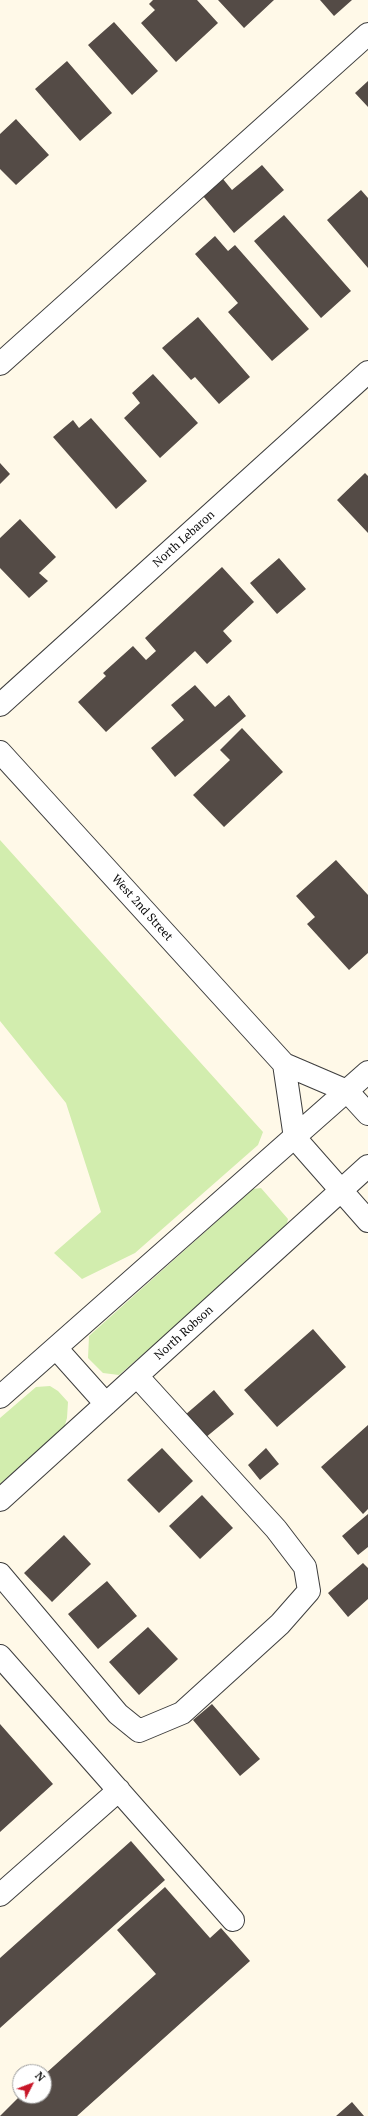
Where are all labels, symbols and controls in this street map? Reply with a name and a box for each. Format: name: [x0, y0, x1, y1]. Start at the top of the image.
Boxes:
street label: North Lebaron: [150, 508, 218, 570]
street label: West 2nd Street: [108, 872, 176, 944]
street label: North Robson: [152, 1303, 216, 1363]
north arrow: [12, 2064, 52, 2104]
text: N: [32, 2069, 48, 2084]

